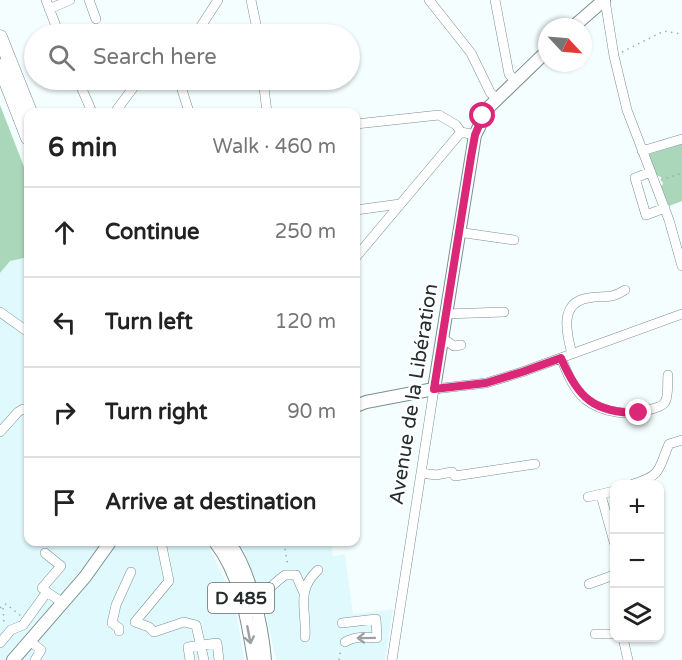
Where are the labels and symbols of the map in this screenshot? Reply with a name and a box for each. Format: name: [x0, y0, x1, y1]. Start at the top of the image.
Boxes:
north arrow: [538, 18, 592, 72]
route start: [469, 102, 495, 128]
street label: Avenue de la Libération: [385, 282, 443, 506]
route end: [625, 399, 651, 425]
road number: D 485: [208, 583, 274, 613]
one-way arrow: [244, 624, 255, 644]
one-way arrow: [357, 632, 377, 644]

